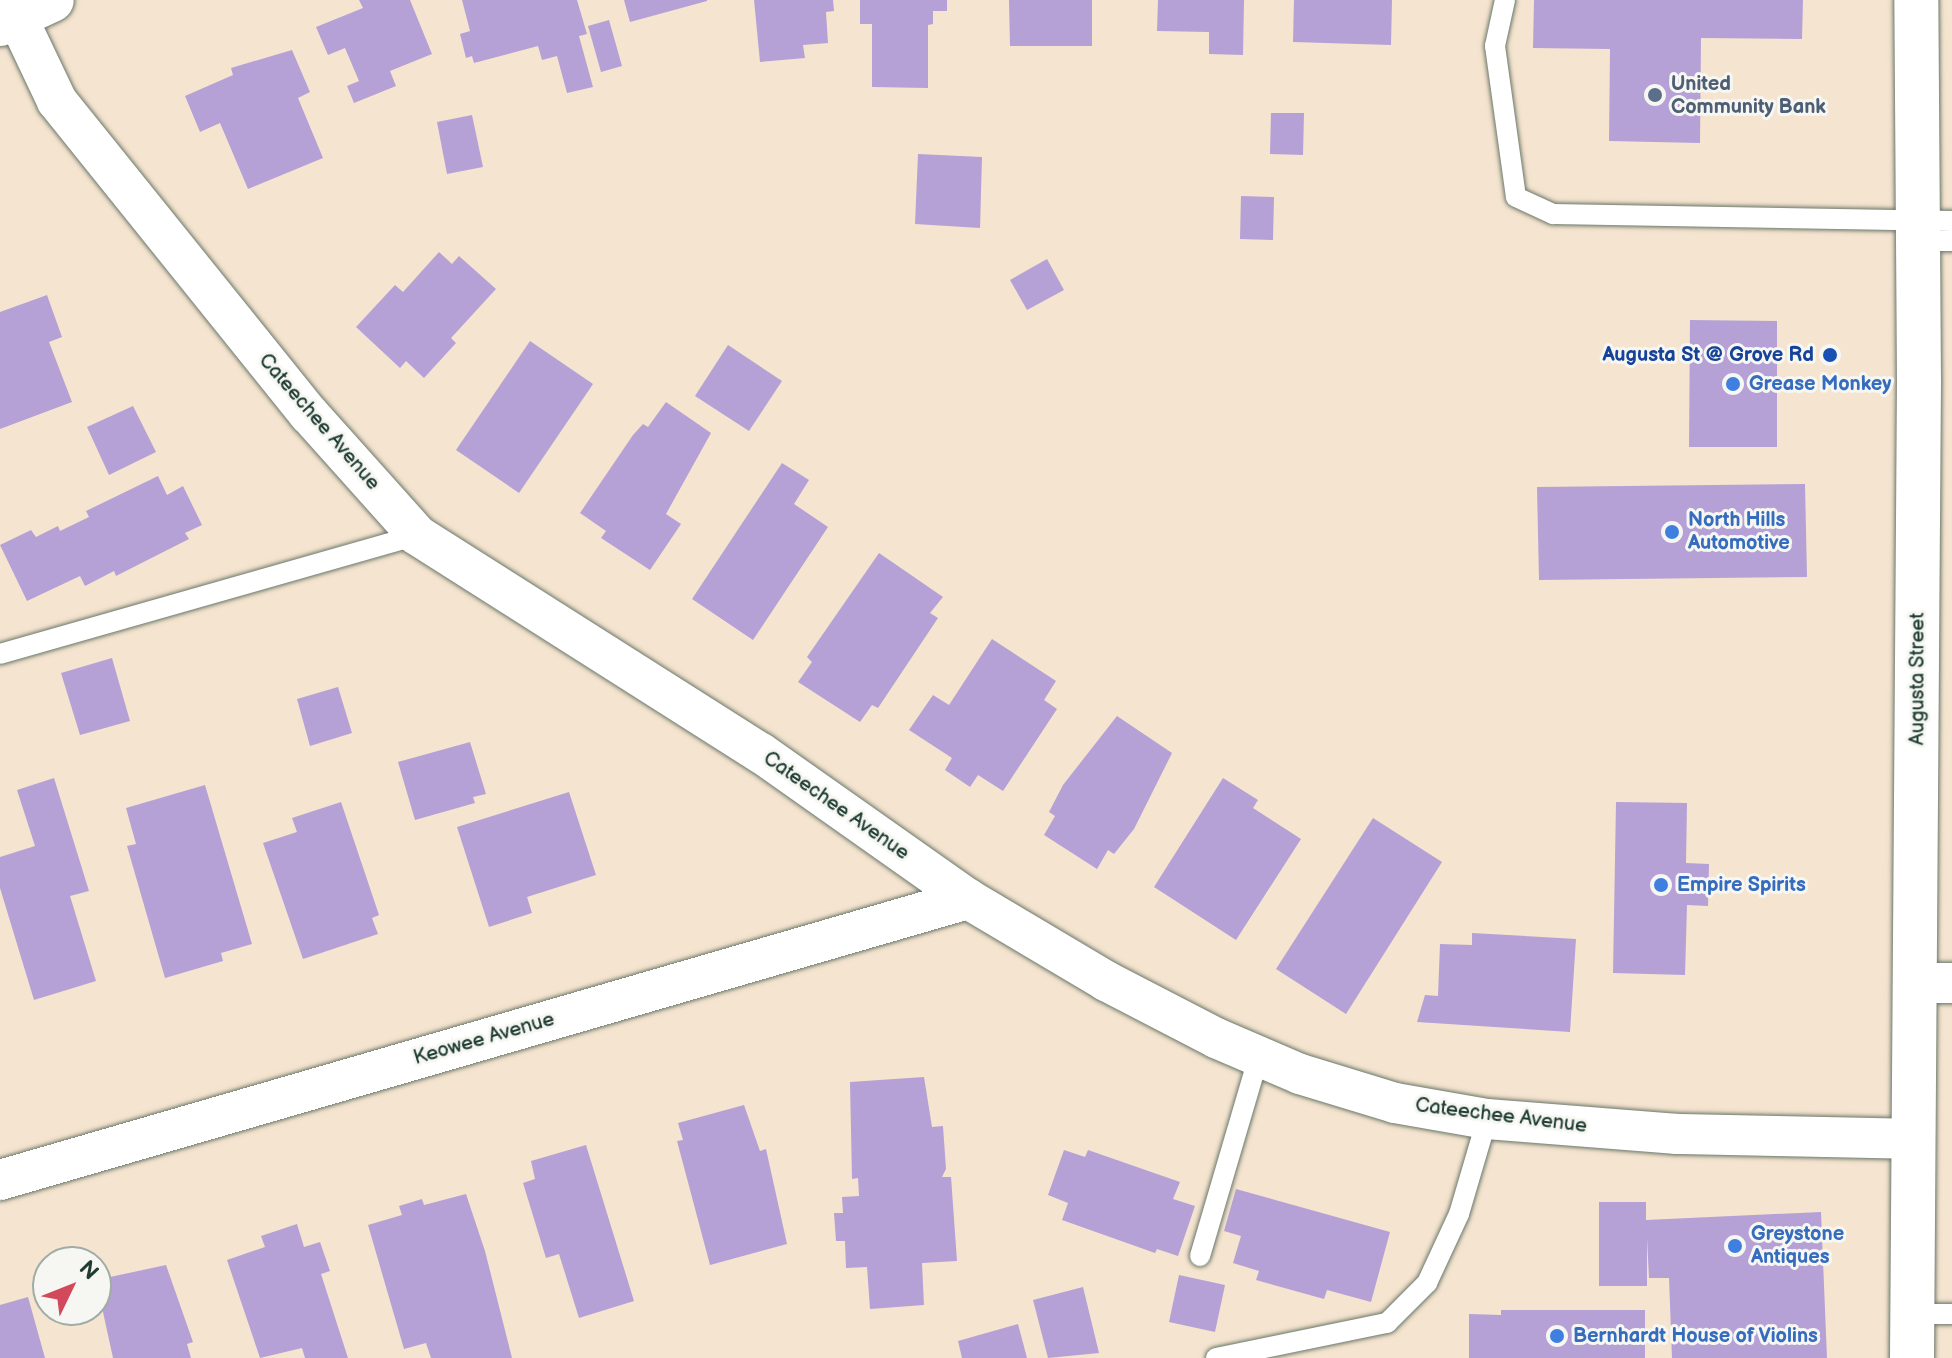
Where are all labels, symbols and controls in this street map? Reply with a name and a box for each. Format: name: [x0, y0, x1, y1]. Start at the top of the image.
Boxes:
place label: United Community Bank: [1671, 72, 1826, 119]
marker: United Community Bank: [1646, 86, 1664, 104]
place label: Augusta St @ Grove Rd: [1602, 343, 1814, 367]
marker: Augusta St @ Grove Rd: [1821, 346, 1839, 364]
street label: Cateechee Avenue: [253, 349, 385, 495]
place label: Grease Monkey: [1749, 372, 1891, 396]
marker: Grease Monkey: [1724, 375, 1742, 393]
place label: North Hills Automotive: [1688, 508, 1790, 555]
marker: North Hills Automotive: [1663, 523, 1681, 541]
street label: Augusta Street: [1906, 613, 1930, 745]
street label: Cateechee Avenue: [758, 747, 914, 865]
place label: Empire Spirits: [1677, 873, 1806, 897]
marker: Empire Spirits: [1652, 876, 1670, 894]
street label: Keowee Avenue: [411, 1007, 557, 1071]
street label: Cateechee Avenue: [1414, 1094, 1588, 1138]
place label: Greystone Antiques: [1751, 1222, 1844, 1269]
marker: Greystone Antiques: [1726, 1237, 1744, 1255]
north arrow: [32, 1246, 112, 1326]
text: N: [73, 1255, 104, 1286]
place label: Bernhardt House of Violins: [1573, 1324, 1819, 1348]
marker: Bernhardt House of Violins: [1548, 1327, 1566, 1345]

